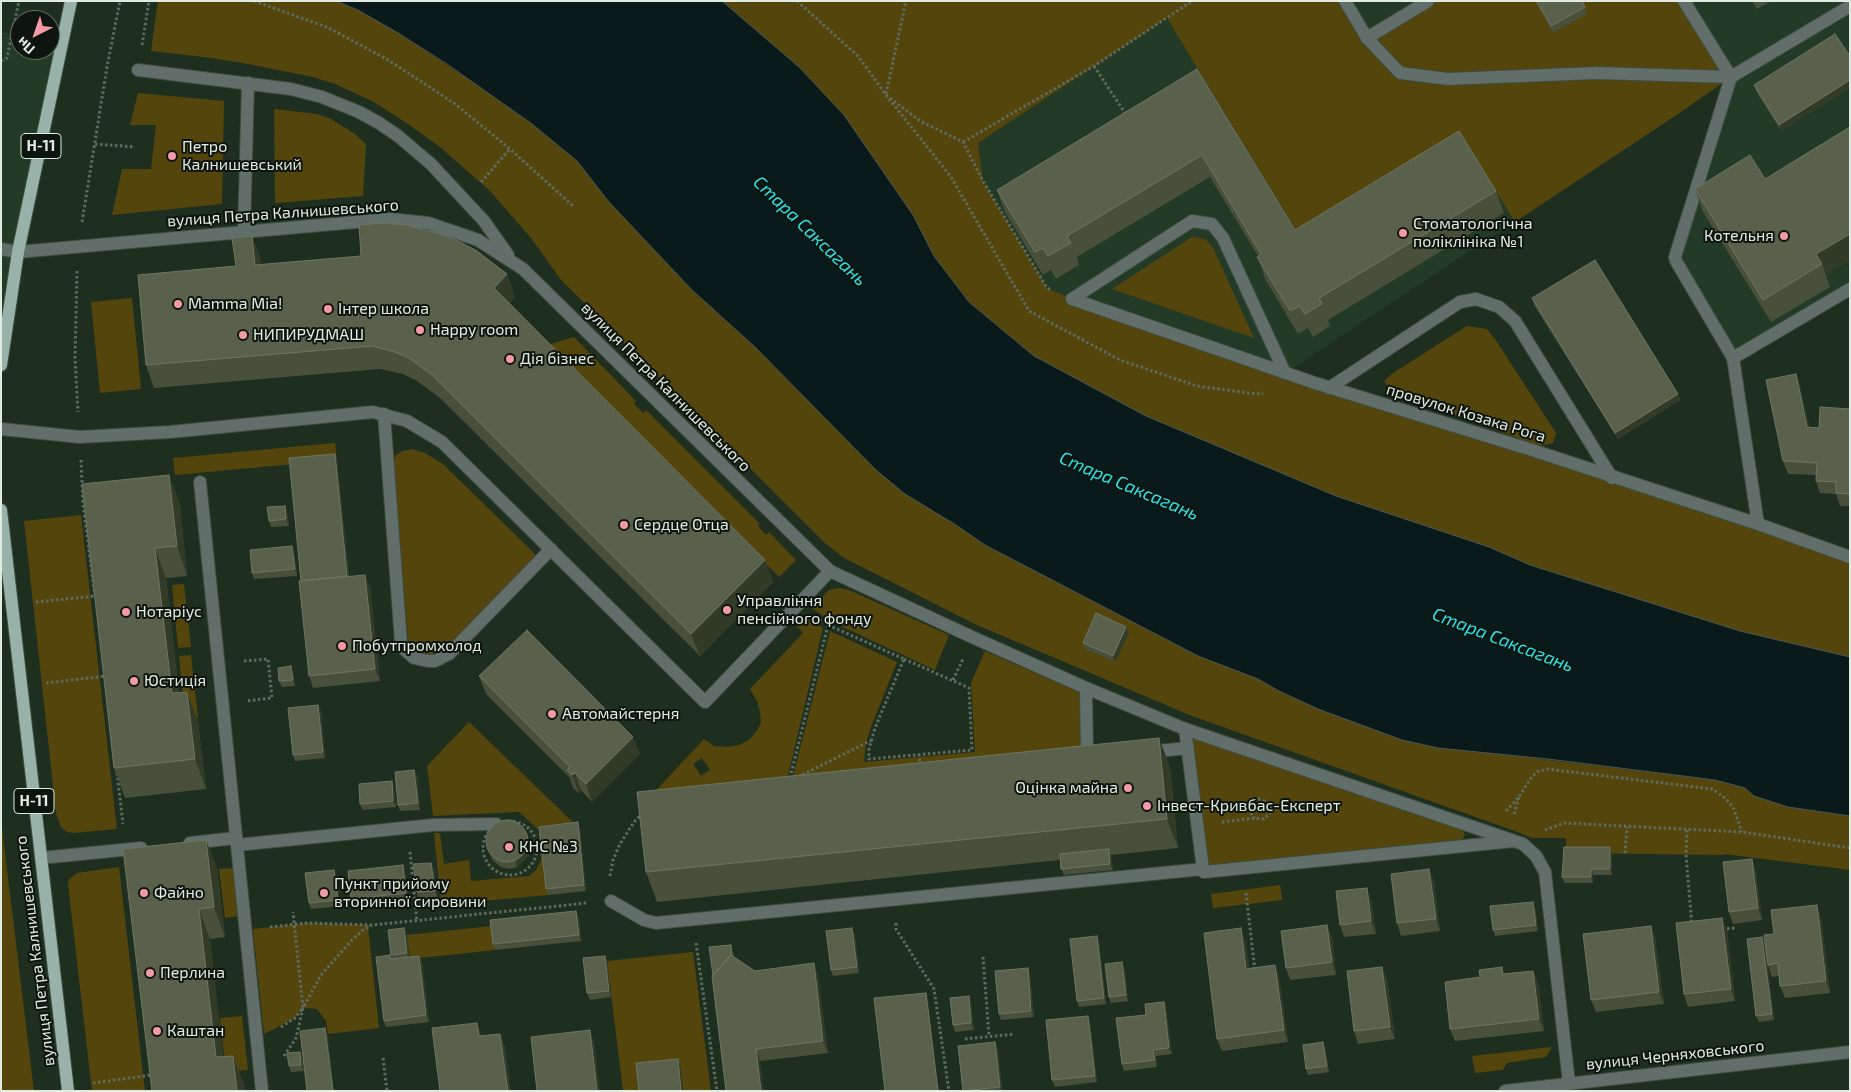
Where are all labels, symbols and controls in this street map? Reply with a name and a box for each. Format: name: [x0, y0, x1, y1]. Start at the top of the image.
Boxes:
north arrow: [10, 10, 60, 60]
text: Пн: [13, 34, 38, 58]
road number: Н-11: [21, 134, 61, 158]
place label: Петро Калнишевський: [182, 137, 302, 175]
marker: Петро Калнишевський: [166, 150, 178, 162]
water label: Стара Саксагань: [749, 171, 871, 291]
street label: вулиця Петра Калнишевського: [167, 195, 399, 231]
place label: Стоматологічна поліклініка №1: [1413, 214, 1533, 252]
place label: Котельня: [1704, 226, 1774, 246]
marker: Стоматологічна поліклініка №1: [1397, 227, 1409, 239]
marker: Котельня: [1778, 230, 1790, 242]
place label: Mamma Mia!: [188, 294, 282, 314]
marker: Mamma Mia!: [172, 298, 184, 310]
street label: вулиця Петра Калнишевського: [577, 298, 755, 476]
place label: Інтер школа: [338, 299, 429, 319]
marker: Інтер школа: [322, 303, 334, 315]
place label: Happy room: [430, 320, 518, 340]
marker: Happy room: [414, 324, 426, 336]
place label: НИПИРУДМАШ: [253, 325, 364, 345]
marker: НИПИРУДМАШ: [237, 329, 249, 341]
place label: Дія бізнес: [520, 349, 594, 369]
marker: Дія бізнес: [504, 353, 516, 365]
street label: провулок Козака Рога: [1384, 380, 1548, 446]
water label: Стара Саксагань: [1056, 447, 1202, 525]
place label: Сердце Отца: [634, 515, 729, 535]
marker: Сердце Отца: [618, 519, 630, 531]
place label: Управління пенсійного фонду: [737, 591, 872, 629]
place label: Нотарiус: [136, 602, 202, 622]
water label: Стара Саксагань: [1429, 603, 1577, 677]
marker: Управління пенсійного фонду: [721, 604, 733, 616]
marker: Нотарiус: [120, 606, 132, 618]
place label: Побутпромхолод: [352, 636, 482, 656]
marker: Побутпромхолод: [336, 640, 348, 652]
place label: Юстиція: [144, 671, 206, 691]
marker: Юстиція: [128, 675, 140, 687]
place label: Автомайстерня: [562, 704, 679, 724]
marker: Автомайстерня: [546, 708, 558, 720]
place label: Оцінка майна: [1015, 778, 1118, 798]
marker: Оцінка майна: [1122, 782, 1134, 794]
road number: Н-11: [14, 788, 54, 814]
place label: Інвест-Кривбас-Експерт: [1157, 796, 1341, 816]
marker: Інвест-Кривбас-Експерт: [1141, 800, 1153, 812]
street label: вулиця Петра Калнишевського: [11, 835, 59, 1067]
place label: КНС №3: [519, 837, 578, 857]
marker: КНС №3: [503, 841, 515, 853]
place label: Пункт прийому вторинної сировини: [334, 874, 486, 912]
place label: Файно: [154, 883, 204, 903]
marker: Файно: [138, 887, 150, 899]
marker: Пункт прийому вторинної сировини: [318, 887, 330, 899]
place label: Перлина: [160, 963, 225, 983]
marker: Перлина: [144, 967, 156, 979]
place label: Каштан: [167, 1021, 224, 1041]
marker: Каштан: [151, 1025, 163, 1037]
street label: вулиця Черняховського: [1585, 1036, 1765, 1074]

